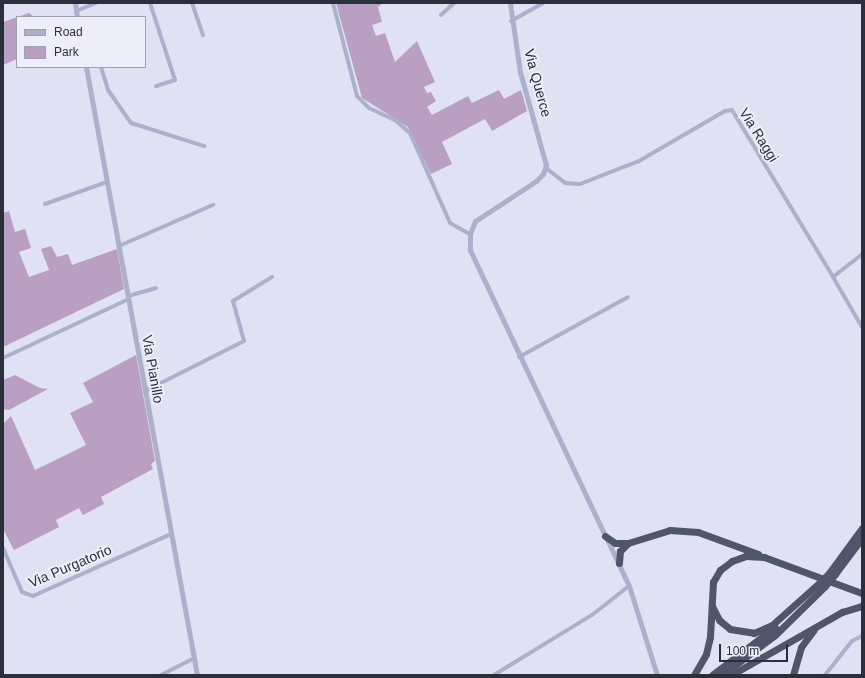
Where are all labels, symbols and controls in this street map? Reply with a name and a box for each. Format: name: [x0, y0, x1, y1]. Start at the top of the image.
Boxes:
legend: [16, 16, 146, 68]
text: Road: [54, 25, 83, 39]
text: Park: [54, 45, 79, 59]
street label: Via Querce: [521, 47, 555, 119]
street label: Via Raggi: [736, 105, 782, 165]
street label: Via Pianillo: [139, 334, 167, 404]
street label: Via Purgatorio: [26, 541, 114, 591]
scale bar: [721, 636, 790, 662]
text: 100 m: [726, 644, 759, 658]

